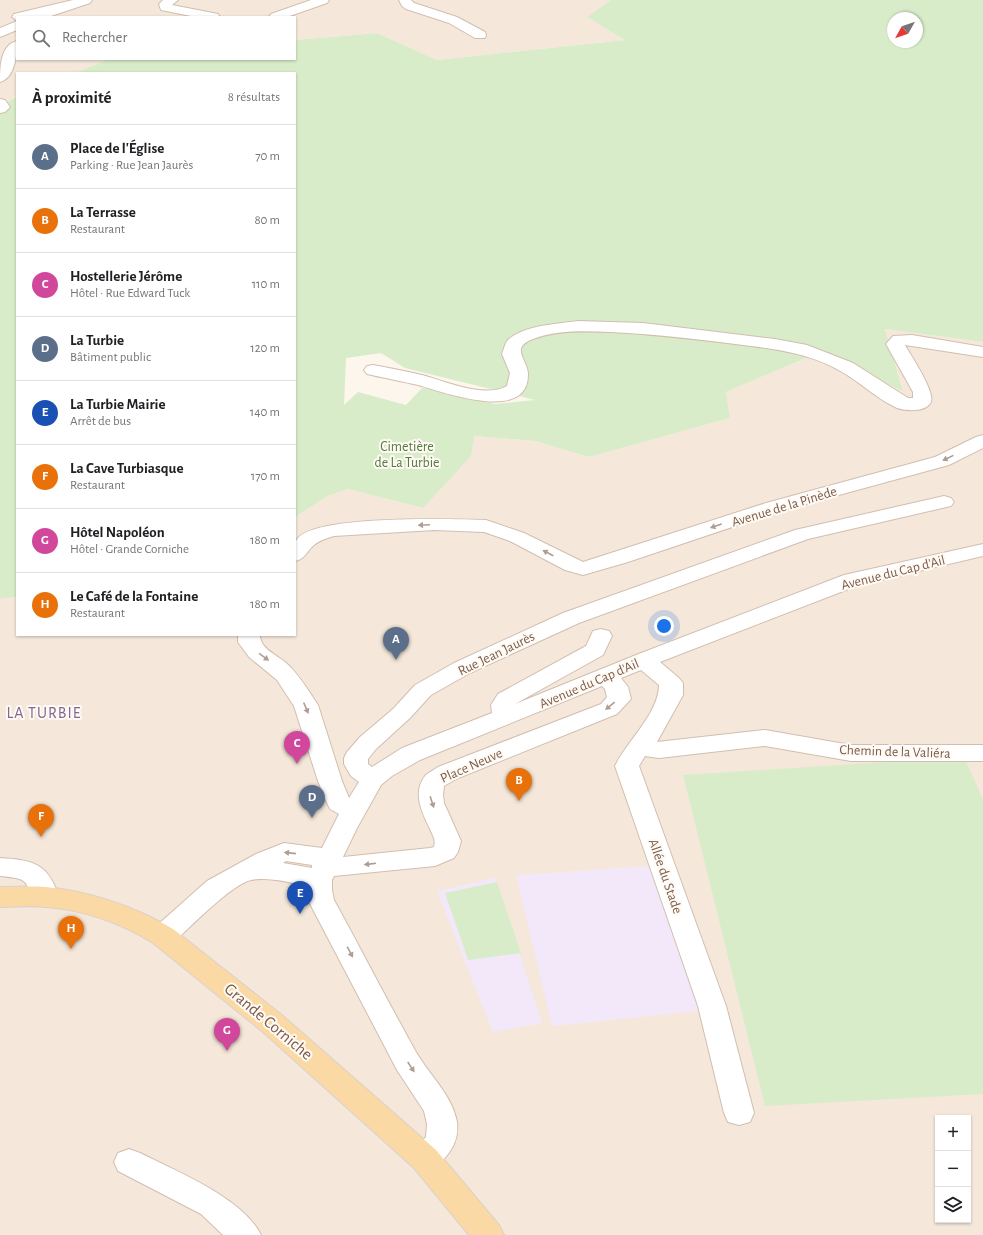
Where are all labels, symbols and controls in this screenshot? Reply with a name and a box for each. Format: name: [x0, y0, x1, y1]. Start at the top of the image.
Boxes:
north arrow: [887, 12, 923, 48]
search box: [16, 16, 296, 60]
icon: search: [30, 27, 52, 49]
text: Rechercher: [62, 30, 127, 45]
text: À proximité: [32, 89, 112, 106]
text: 8 résultats: [228, 91, 280, 104]
text: Place de l'Église: [70, 141, 164, 156]
text: A: [41, 150, 49, 163]
text: 70 m: [255, 150, 280, 163]
text: Parking · Rue Jean Jaurès: [70, 159, 193, 172]
text: La Terrasse: [70, 205, 136, 220]
text: B: [41, 214, 49, 227]
text: 80 m: [254, 214, 280, 227]
text: Restaurant: [70, 223, 125, 236]
text: Hostellerie Jérôme: [70, 269, 182, 284]
text: C: [42, 278, 48, 291]
text: 110 m: [252, 278, 280, 291]
text: Hôtel · Rue Edward Tuck: [70, 287, 190, 300]
text: La Turbie: [70, 333, 124, 348]
text: D: [41, 342, 49, 355]
text: 120 m: [250, 342, 280, 355]
text: Bâtiment public: [70, 351, 151, 364]
text: La Turbie Mairie: [70, 397, 166, 412]
text: E: [42, 406, 48, 419]
text: 140 m: [250, 406, 280, 419]
text: Arrêt de bus: [70, 415, 131, 428]
park label: Cimetière de La Turbie: [374, 440, 440, 470]
one-way arrow: [942, 455, 954, 461]
text: La Cave Turbiasque: [70, 461, 183, 476]
text: F: [42, 470, 48, 483]
text: 170 m: [251, 470, 280, 483]
text: Restaurant: [70, 479, 125, 492]
street label: Avenue de la Pinède: [730, 484, 839, 530]
one-way arrow: [417, 522, 430, 528]
one-way arrow: [710, 524, 722, 530]
text: Hôtel Napoléon: [70, 525, 165, 540]
text: G: [41, 534, 49, 547]
text: 180 m: [250, 534, 280, 547]
text: Hôtel · Grande Corniche: [70, 543, 189, 556]
one-way arrow: [542, 550, 554, 556]
street label: Avenue du Cap d'Ail: [840, 553, 947, 593]
text: Le Café de la Fontaine: [70, 589, 198, 604]
text: H: [40, 598, 50, 611]
text: 180 m: [250, 598, 280, 611]
text: Restaurant: [70, 607, 125, 620]
your location: [654, 616, 674, 636]
pin: A: [383, 627, 409, 660]
street label: Rue Jean Jaurès: [456, 629, 537, 678]
one-way arrow: [258, 653, 269, 661]
street label: Avenue du Cap d'Ail: [538, 657, 641, 711]
one-way arrow: [303, 702, 310, 714]
one-way arrow: [605, 702, 616, 711]
district label: LA TURBIE: [7, 705, 81, 721]
pin: C: [284, 731, 310, 764]
street label: Chemin de la Valiéra: [839, 743, 951, 761]
street label: Place Neuve: [438, 746, 505, 786]
pin: B: [506, 768, 532, 801]
pin: D: [299, 785, 325, 818]
one-way arrow: [429, 796, 435, 808]
pin: F: [28, 804, 54, 837]
street label: Allée du Stade: [646, 837, 684, 916]
one-way arrow: [284, 850, 296, 856]
one-way arrow: [364, 861, 377, 868]
pin: E: [287, 881, 313, 914]
pin: H: [58, 916, 84, 949]
one-way arrow: [347, 947, 353, 958]
street label: Grande Corniche: [221, 978, 317, 1064]
pin: G: [214, 1018, 240, 1051]
one-way arrow: [407, 1062, 415, 1072]
map controls: [935, 1115, 971, 1223]
button: +: [935, 1115, 971, 1151]
button: −: [935, 1151, 971, 1187]
button: layers: [935, 1187, 971, 1223]

